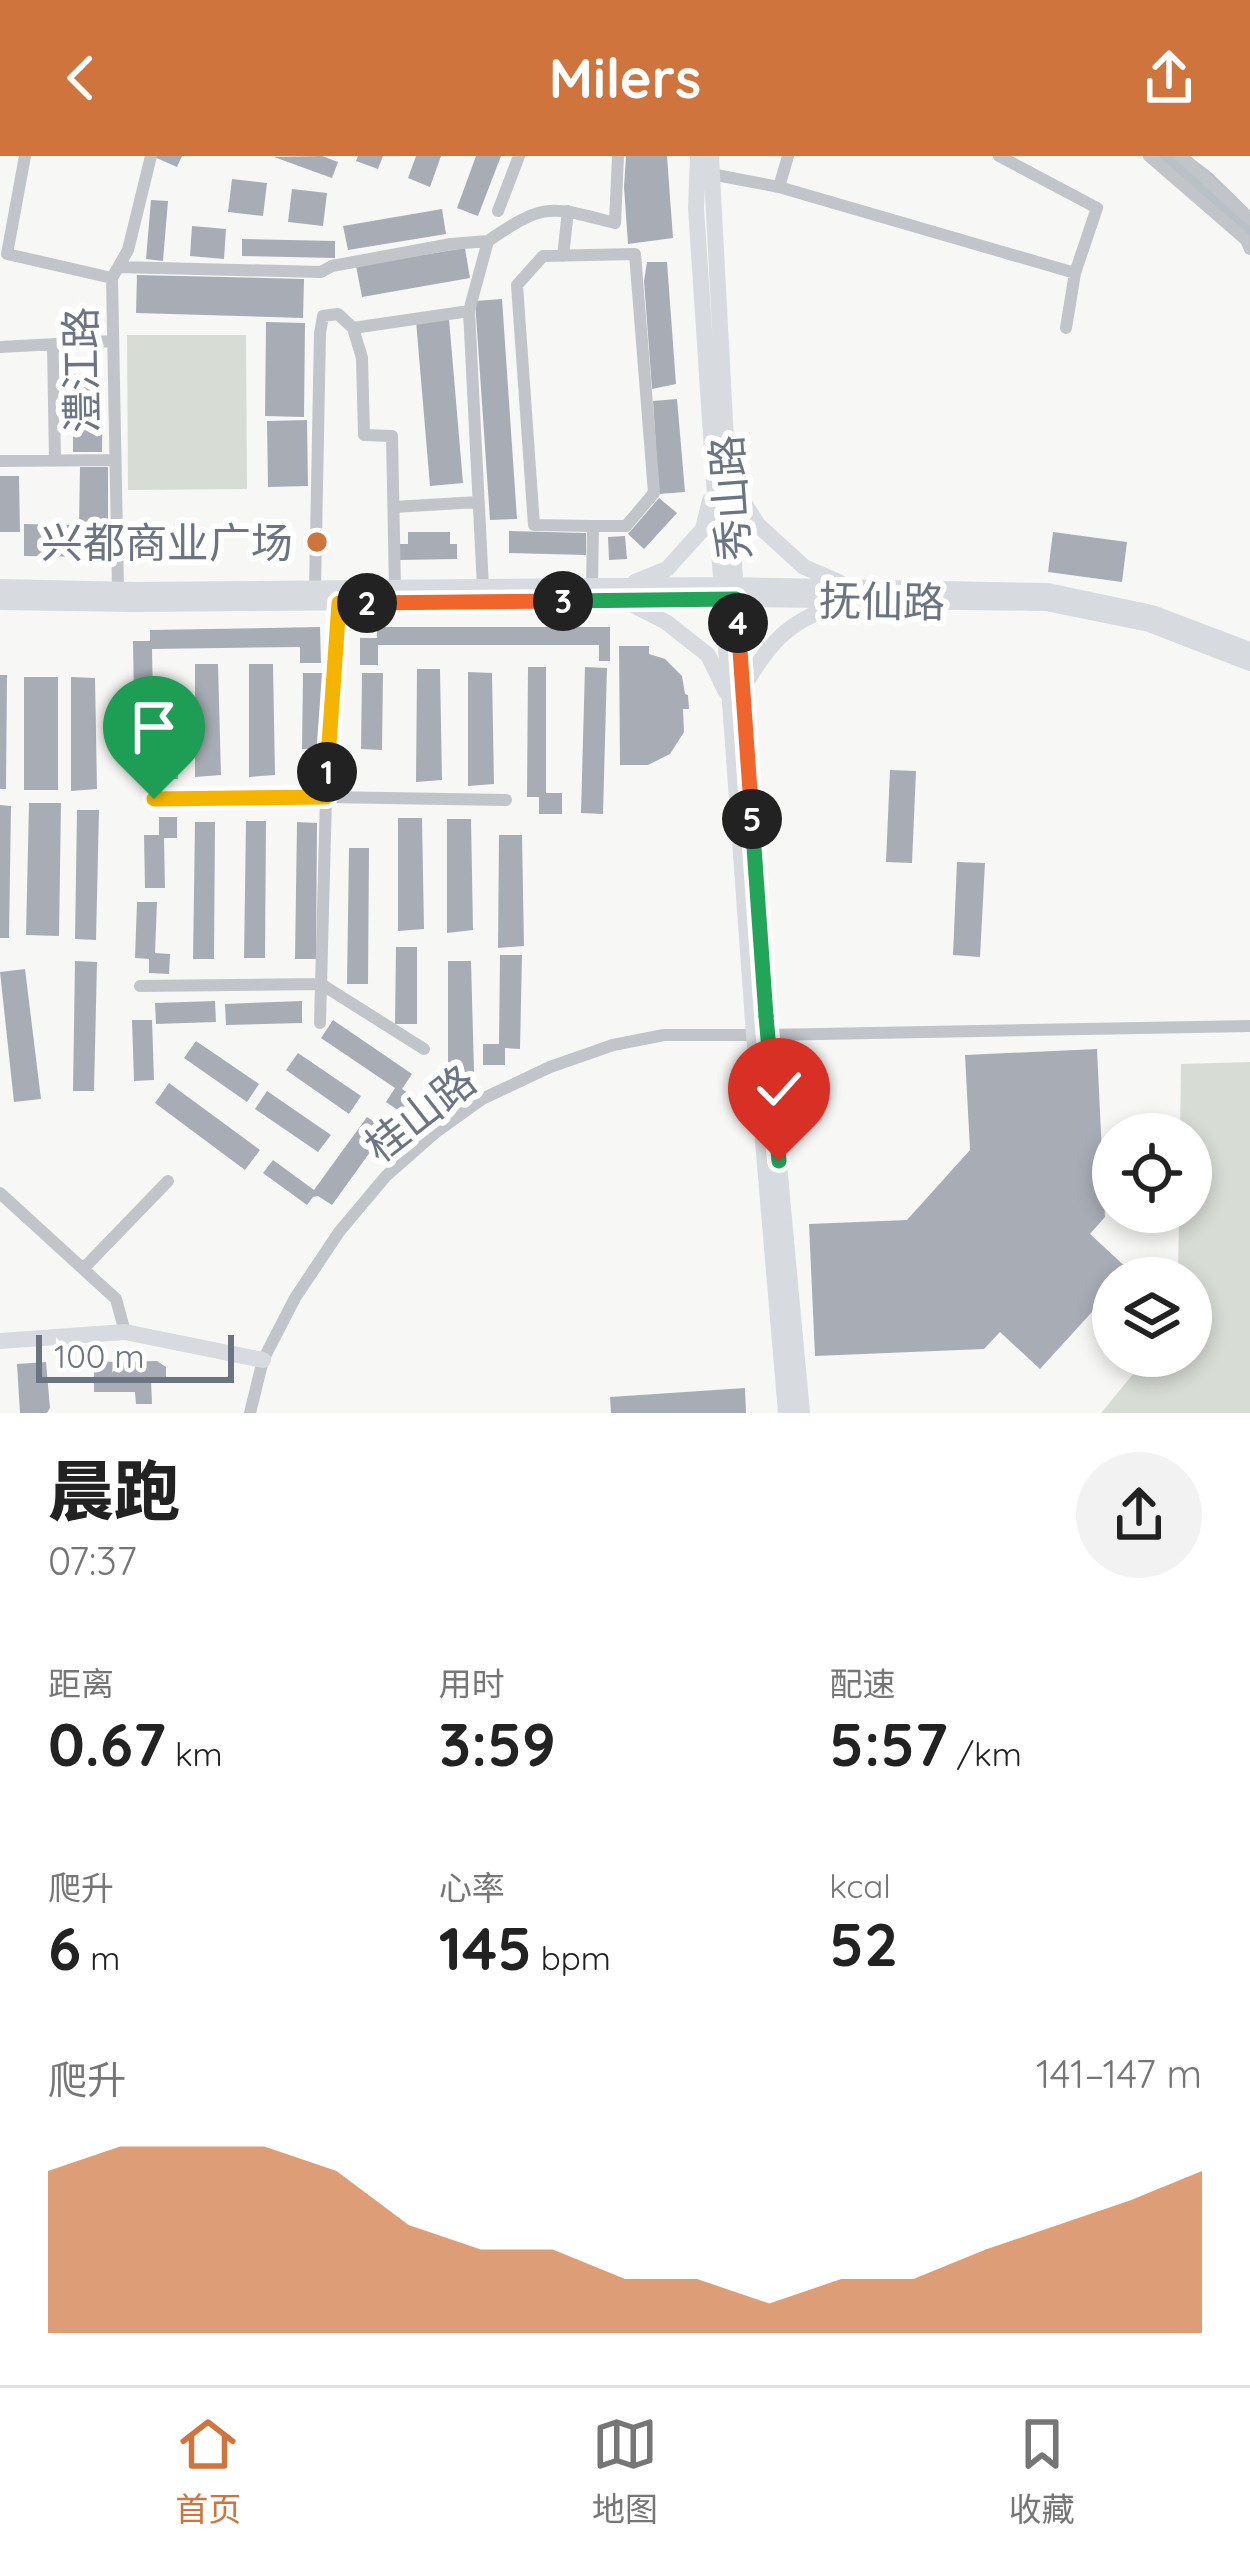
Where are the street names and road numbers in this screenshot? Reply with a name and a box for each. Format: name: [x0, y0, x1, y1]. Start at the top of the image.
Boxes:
street label: 澧江路: [53, 307, 109, 433]
street label: 秀山路: [699, 433, 761, 563]
street label: 抚仙路: [819, 573, 945, 629]
street label: 桂山路: [354, 1053, 486, 1173]

